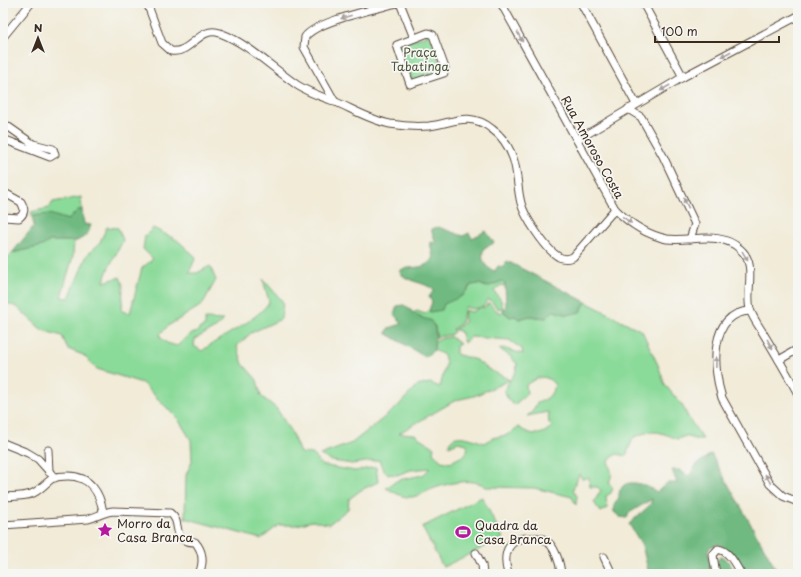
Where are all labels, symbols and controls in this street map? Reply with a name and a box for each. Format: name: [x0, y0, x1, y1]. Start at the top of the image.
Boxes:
one-way arrow: [340, 14, 352, 20]
north arrow: [18, 18, 58, 58]
scale bar: [655, 18, 779, 44]
text: N: [34, 19, 43, 36]
text: 100 m: [661, 22, 698, 40]
one-way arrow: [516, 31, 523, 43]
park label: Praça Tabatinga: [391, 43, 449, 75]
one-way arrow: [721, 50, 732, 57]
one-way arrow: [659, 84, 671, 91]
street label: Rua Amoroso Costa: [557, 92, 629, 202]
one-way arrow: [683, 197, 689, 209]
one-way arrow: [622, 215, 633, 224]
one-way arrow: [742, 250, 749, 262]
one-way arrow: [766, 338, 773, 350]
one-way arrow: [713, 355, 719, 368]
one-way arrow: [764, 473, 771, 485]
place label: Morro da Casa Branca: [117, 514, 194, 546]
place label: Quadra da Casa Branca: [475, 516, 552, 548]
place icon: Morro da Casa Branca: [96, 521, 114, 539]
sports icon: Quadra da Casa Branca: [454, 523, 472, 541]

